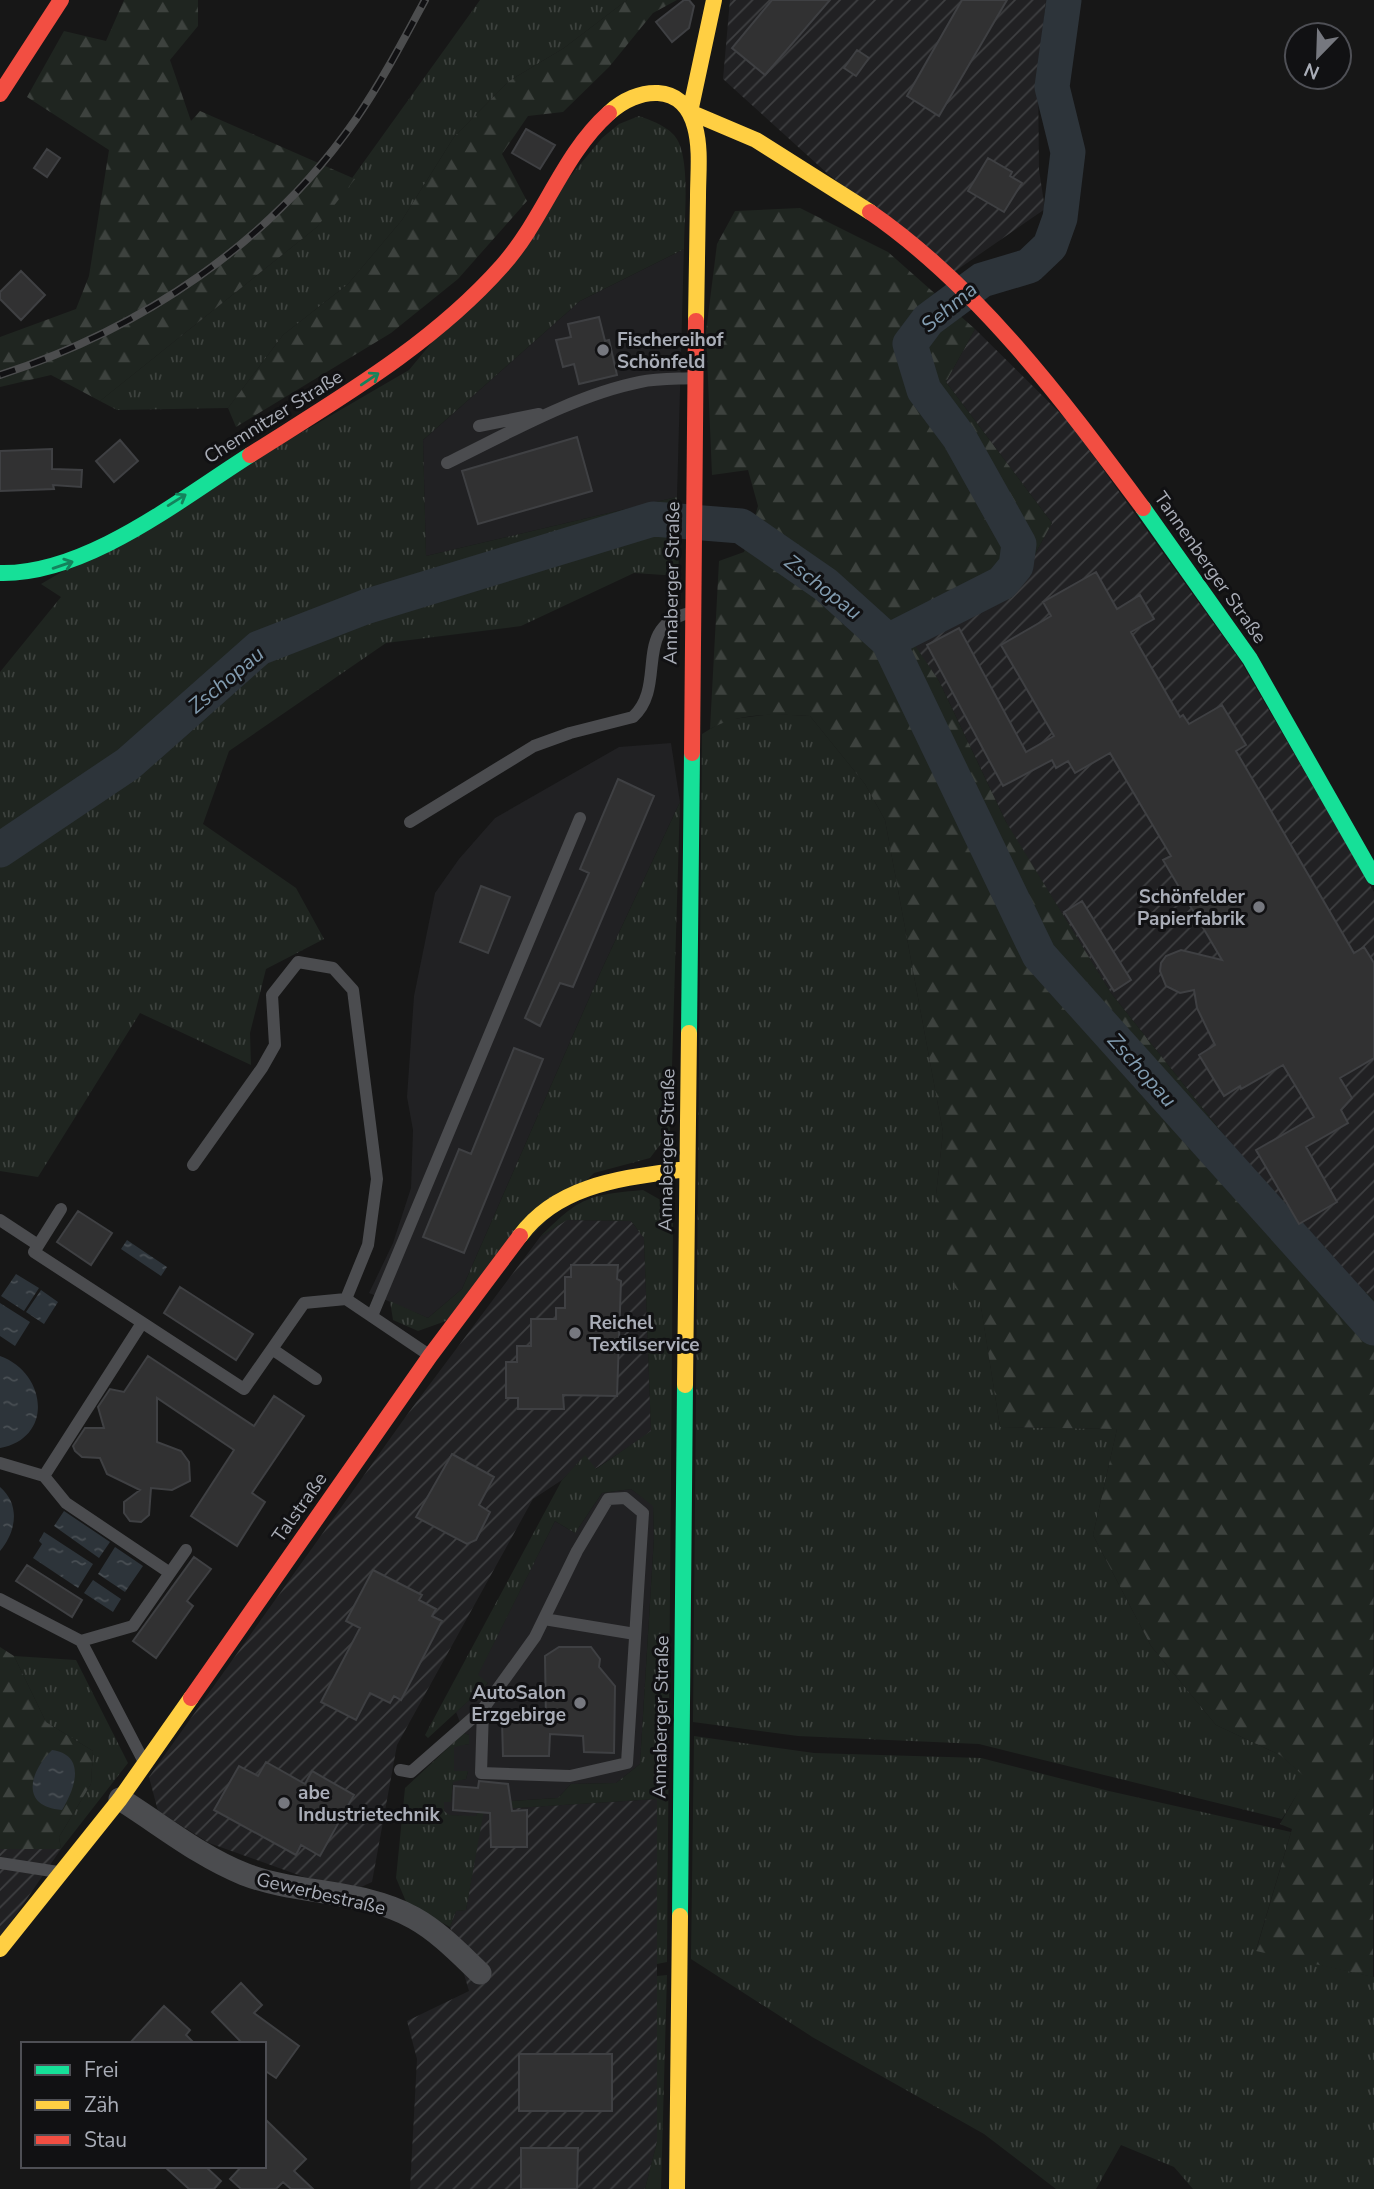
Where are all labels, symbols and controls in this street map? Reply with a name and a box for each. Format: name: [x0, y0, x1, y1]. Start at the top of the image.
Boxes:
north arrow: [1283, 21, 1353, 91]
text: N: [1300, 56, 1323, 85]
water label: Sehma: [915, 275, 983, 339]
place label: Fischereihof Schönfeld: [617, 327, 725, 375]
marker: Fischereihof Schönfeld: [595, 342, 611, 358]
street label: Chemnitzer Straße: [199, 364, 348, 470]
one-way arrow: [360, 372, 379, 386]
street label: Tannenberger Straße: [1148, 486, 1273, 649]
one-way arrow: [167, 493, 187, 507]
street label: Annaberger Straße: [658, 501, 686, 665]
water label: Zschopau: [779, 548, 867, 626]
one-way arrow: [51, 558, 73, 570]
water label: Zschopau: [182, 640, 270, 720]
place label: Schönfelder Papierfabrik: [1137, 884, 1246, 932]
marker: Schönfelder Papierfabrik: [1251, 899, 1267, 915]
water label: Zschopau: [1101, 1027, 1183, 1113]
street label: Annaberger Straße: [653, 1068, 681, 1232]
place label: Reichel Textilservice: [589, 1310, 700, 1358]
marker: Reichel Textilservice: [567, 1325, 583, 1341]
street label: Talstraße: [266, 1467, 333, 1548]
street label: Annaberger Straße: [647, 1635, 675, 1799]
place label: AutoSalon Erzgebirge: [471, 1680, 566, 1728]
marker: AutoSalon Erzgebirge: [572, 1695, 588, 1711]
place label: abe Industrietechnik: [298, 1780, 440, 1828]
marker: abe Industrietechnik: [276, 1795, 292, 1811]
street label: Gewerbestraße: [254, 1866, 388, 1921]
legend: [21, 2042, 266, 2168]
text: Frei: [84, 2056, 119, 2084]
text: Zäh: [84, 2091, 119, 2119]
text: Stau: [84, 2126, 127, 2154]

